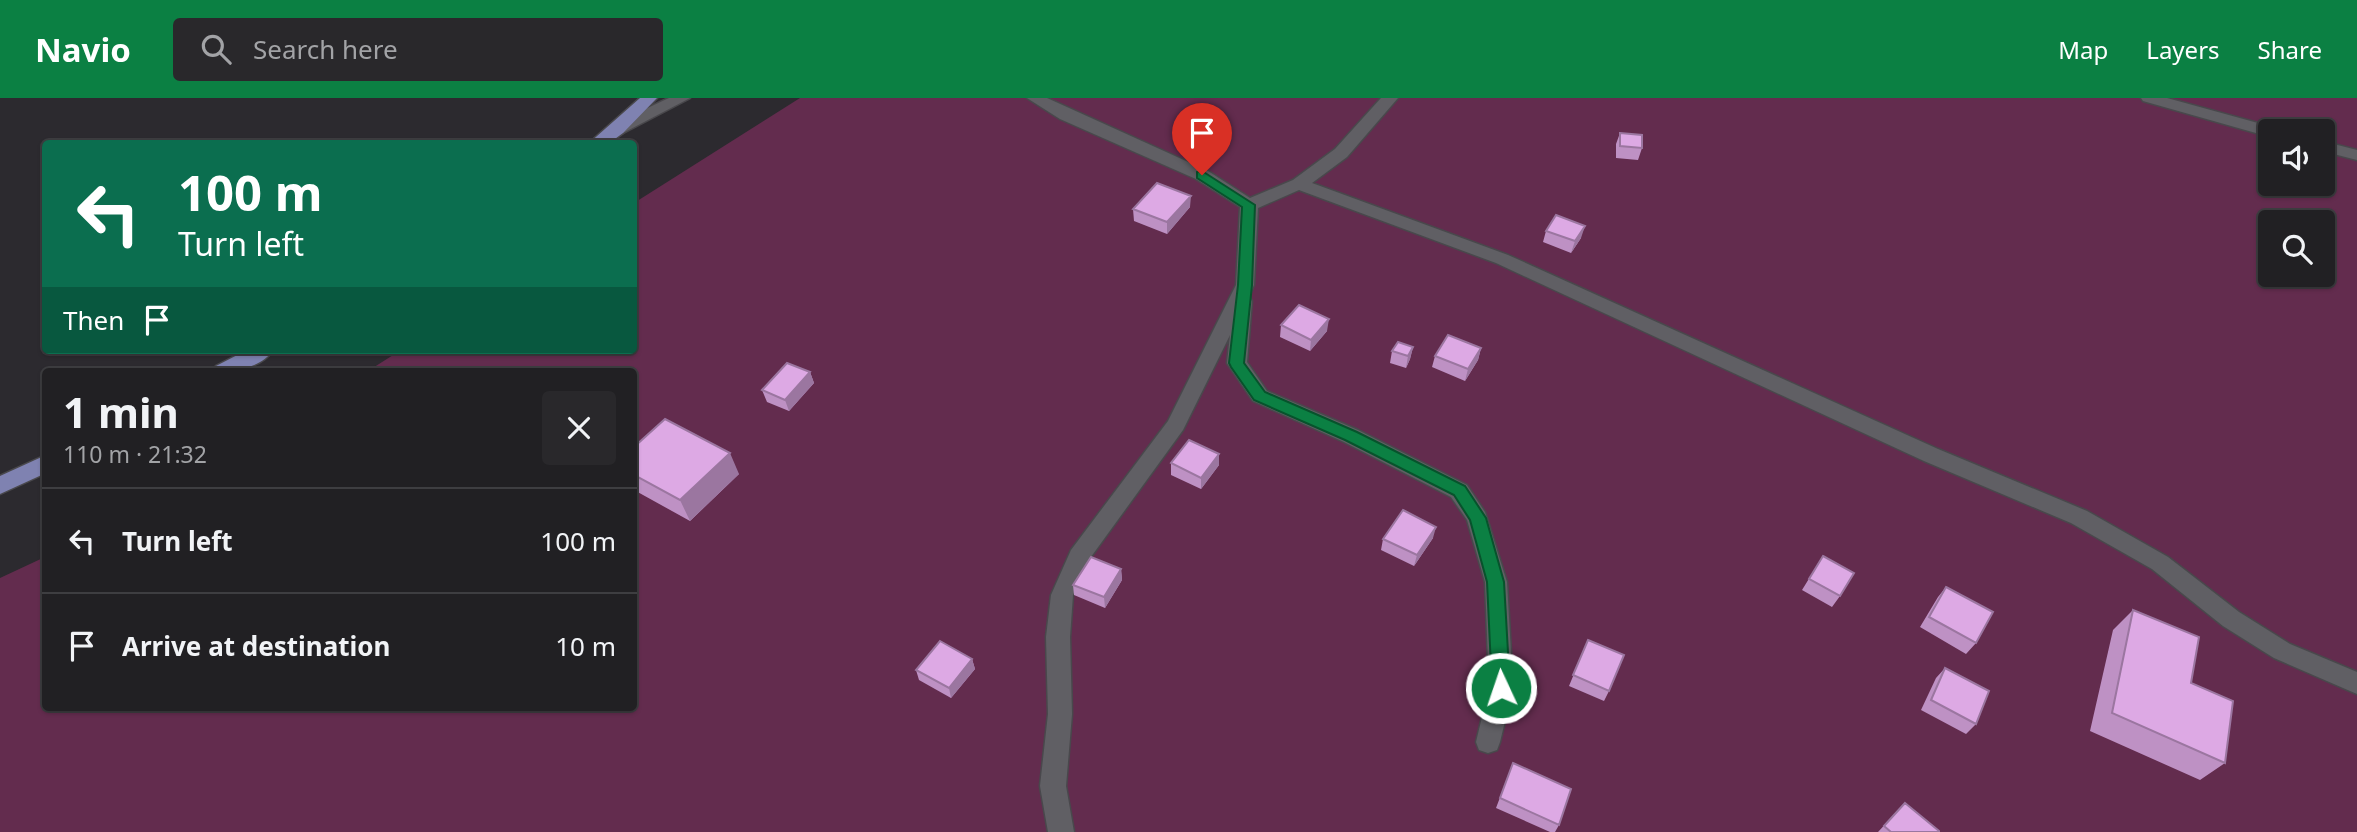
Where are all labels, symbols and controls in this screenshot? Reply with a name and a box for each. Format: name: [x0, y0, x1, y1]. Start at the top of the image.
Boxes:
search box: [173, 18, 663, 81]
text: Navio: [35, 27, 131, 72]
icon: search: [197, 30, 235, 68]
text: Search here: [253, 31, 398, 67]
text: Map: [2058, 33, 2108, 66]
text: Layers: [2146, 33, 2220, 66]
text: Share: [2258, 33, 2322, 66]
pin: [1172, 103, 1232, 175]
icon: arrive: [1183, 114, 1221, 152]
map controls: [2258, 119, 2335, 287]
button: sound: [2258, 119, 2335, 196]
text: 100 m: [178, 159, 323, 225]
icon: left: [63, 168, 154, 259]
button: search: [2258, 210, 2335, 287]
text: Turn left: [178, 222, 304, 265]
icon: arrive: [138, 301, 176, 339]
text: Then: [63, 302, 124, 338]
text: 1 min: [63, 383, 179, 440]
button: close: [542, 391, 616, 465]
text: 110 m · 21:32: [63, 438, 207, 470]
icon: left: [63, 522, 101, 560]
text: Turn left: [122, 523, 233, 559]
text: 100 m: [540, 523, 616, 559]
icon: arrive: [63, 627, 101, 665]
text: Arrive at destination: [122, 628, 391, 664]
text: 10 m: [555, 628, 616, 664]
position arrow: [1464, 651, 1538, 725]

